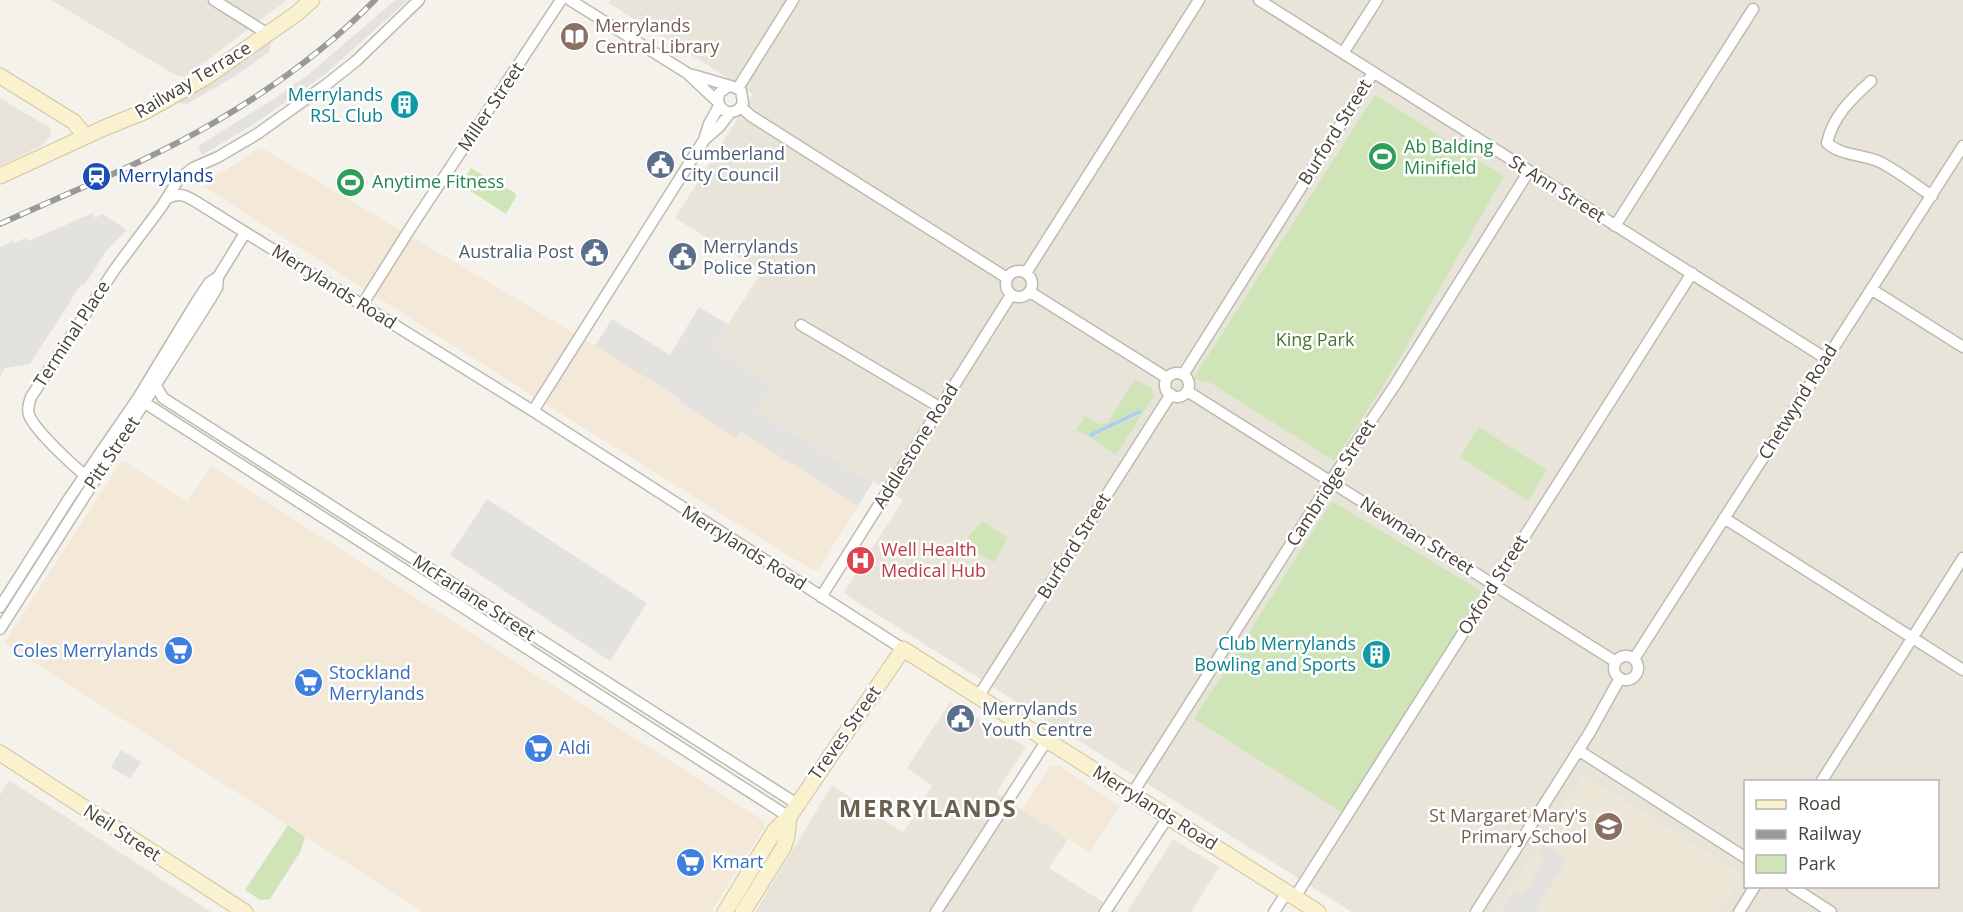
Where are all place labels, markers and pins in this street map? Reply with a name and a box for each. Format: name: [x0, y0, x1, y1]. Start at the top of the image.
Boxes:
place label: Merrylands Central Library: [595, 13, 720, 58]
library icon: Merrylands Central Library: [558, 20, 590, 52]
place label: Merrylands RSL Club: [288, 82, 383, 127]
building icon: Merrylands RSL Club: [388, 89, 420, 121]
place label: Ab Balding Minifield: [1404, 134, 1494, 179]
place label: Cumberland City Council: [681, 141, 785, 186]
sports icon: Ab Balding Minifield: [1367, 141, 1399, 173]
public building icon: Cumberland City Council: [644, 148, 676, 180]
station icon: Merrylands: [81, 160, 113, 192]
place label: Merrylands: [118, 163, 213, 187]
sports icon: Anytime Fitness: [335, 166, 367, 198]
place label: Anytime Fitness: [372, 169, 504, 193]
place label: Merrylands Police Station: [703, 234, 816, 279]
public building icon: Australia Post: [579, 236, 611, 268]
place label: Australia Post: [459, 239, 574, 263]
public building icon: Merrylands Police Station: [666, 241, 698, 273]
place label: Well Health Medical Hub: [881, 537, 986, 582]
hospital icon: Well Health Medical Hub: [844, 544, 876, 576]
place label: Club Merrylands Bowling and Sports: [1194, 631, 1356, 676]
supermarket icon: Coles Merrylands: [163, 635, 195, 667]
place label: Coles Merrylands: [13, 638, 158, 662]
building icon: Club Merrylands Bowling and Sports: [1361, 638, 1393, 670]
place label: Stockland Merrylands: [329, 660, 424, 705]
supermarket icon: Stockland Merrylands: [292, 667, 324, 699]
place label: Merrylands Youth Centre: [982, 696, 1092, 741]
public building icon: Merrylands Youth Centre: [945, 703, 977, 735]
supermarket icon: Aldi: [522, 732, 554, 764]
place label: Aldi: [559, 735, 590, 759]
place label: St Margaret Mary's Primary School: [1429, 803, 1587, 848]
school or university icon: St Margaret Mary's Primary School: [1592, 810, 1624, 842]
supermarket icon: Kmart: [675, 846, 707, 878]
place label: Kmart: [712, 849, 763, 873]

